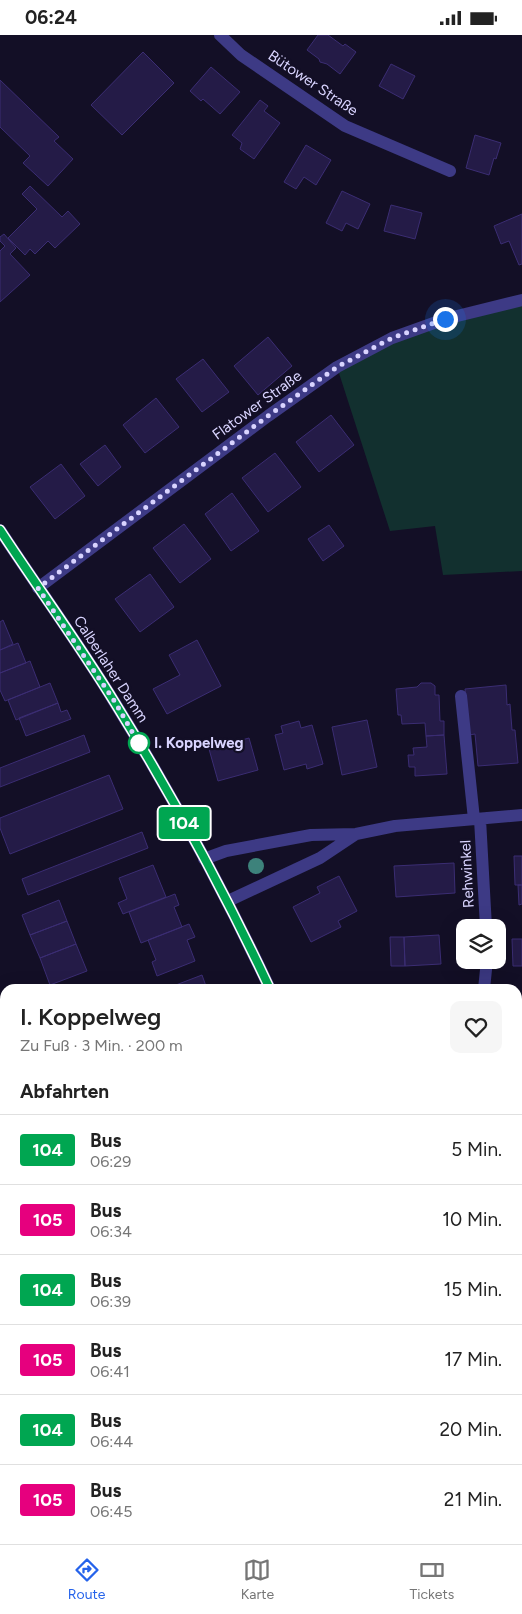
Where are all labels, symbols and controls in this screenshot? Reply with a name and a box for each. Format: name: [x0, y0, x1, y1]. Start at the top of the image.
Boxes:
text: 06:24: [25, 6, 77, 29]
street label: Bütower Straße: [265, 46, 361, 120]
your location: [433, 307, 458, 332]
street label: Flatower Straße: [209, 367, 305, 443]
street label: Calberlaher Damm: [70, 612, 152, 726]
marker: I. Koppelweg: [128, 732, 150, 754]
place label: I. Koppelweg: [154, 734, 244, 752]
line badge: 104: [155, 807, 213, 839]
text: 104: [169, 812, 199, 834]
street label: Rehwinkel: [456, 840, 478, 908]
map controls: [456, 919, 506, 969]
button: layers: [456, 919, 506, 969]
button: heart: [450, 1001, 502, 1053]
text: I. Koppelweg: [20, 1002, 161, 1031]
text: Zu Fuß · 3 Min. · 200 m: [20, 1036, 183, 1055]
text: Abfahrten: [20, 1080, 109, 1103]
text: Bus: [90, 1129, 121, 1152]
text: 5 Min.: [451, 1138, 502, 1161]
text: 104: [32, 1139, 63, 1161]
text: 06:29: [90, 1152, 131, 1171]
text: Bus: [90, 1199, 121, 1222]
text: 10 Min.: [442, 1208, 502, 1231]
text: 105: [33, 1209, 62, 1231]
text: 06:34: [90, 1222, 132, 1241]
text: Bus: [90, 1269, 121, 1292]
text: 15 Min.: [443, 1278, 502, 1301]
text: 104: [32, 1279, 63, 1301]
text: 06:39: [90, 1292, 131, 1311]
text: Bus: [90, 1339, 121, 1362]
text: 17 Min.: [444, 1348, 502, 1371]
text: 105: [33, 1349, 62, 1371]
text: 06:41: [90, 1362, 130, 1381]
text: Bus: [90, 1409, 121, 1432]
text: 20 Min.: [439, 1418, 502, 1441]
text: 104: [32, 1419, 63, 1441]
text: 06:44: [90, 1432, 133, 1451]
text: Bus: [90, 1479, 121, 1502]
text: 21 Min.: [444, 1488, 502, 1511]
text: 105: [33, 1489, 62, 1511]
text: 06:45: [90, 1502, 133, 1521]
tab: Route: [68, 1556, 105, 1603]
tab: Karte: [241, 1556, 274, 1603]
tab: Tickets: [410, 1556, 454, 1603]

